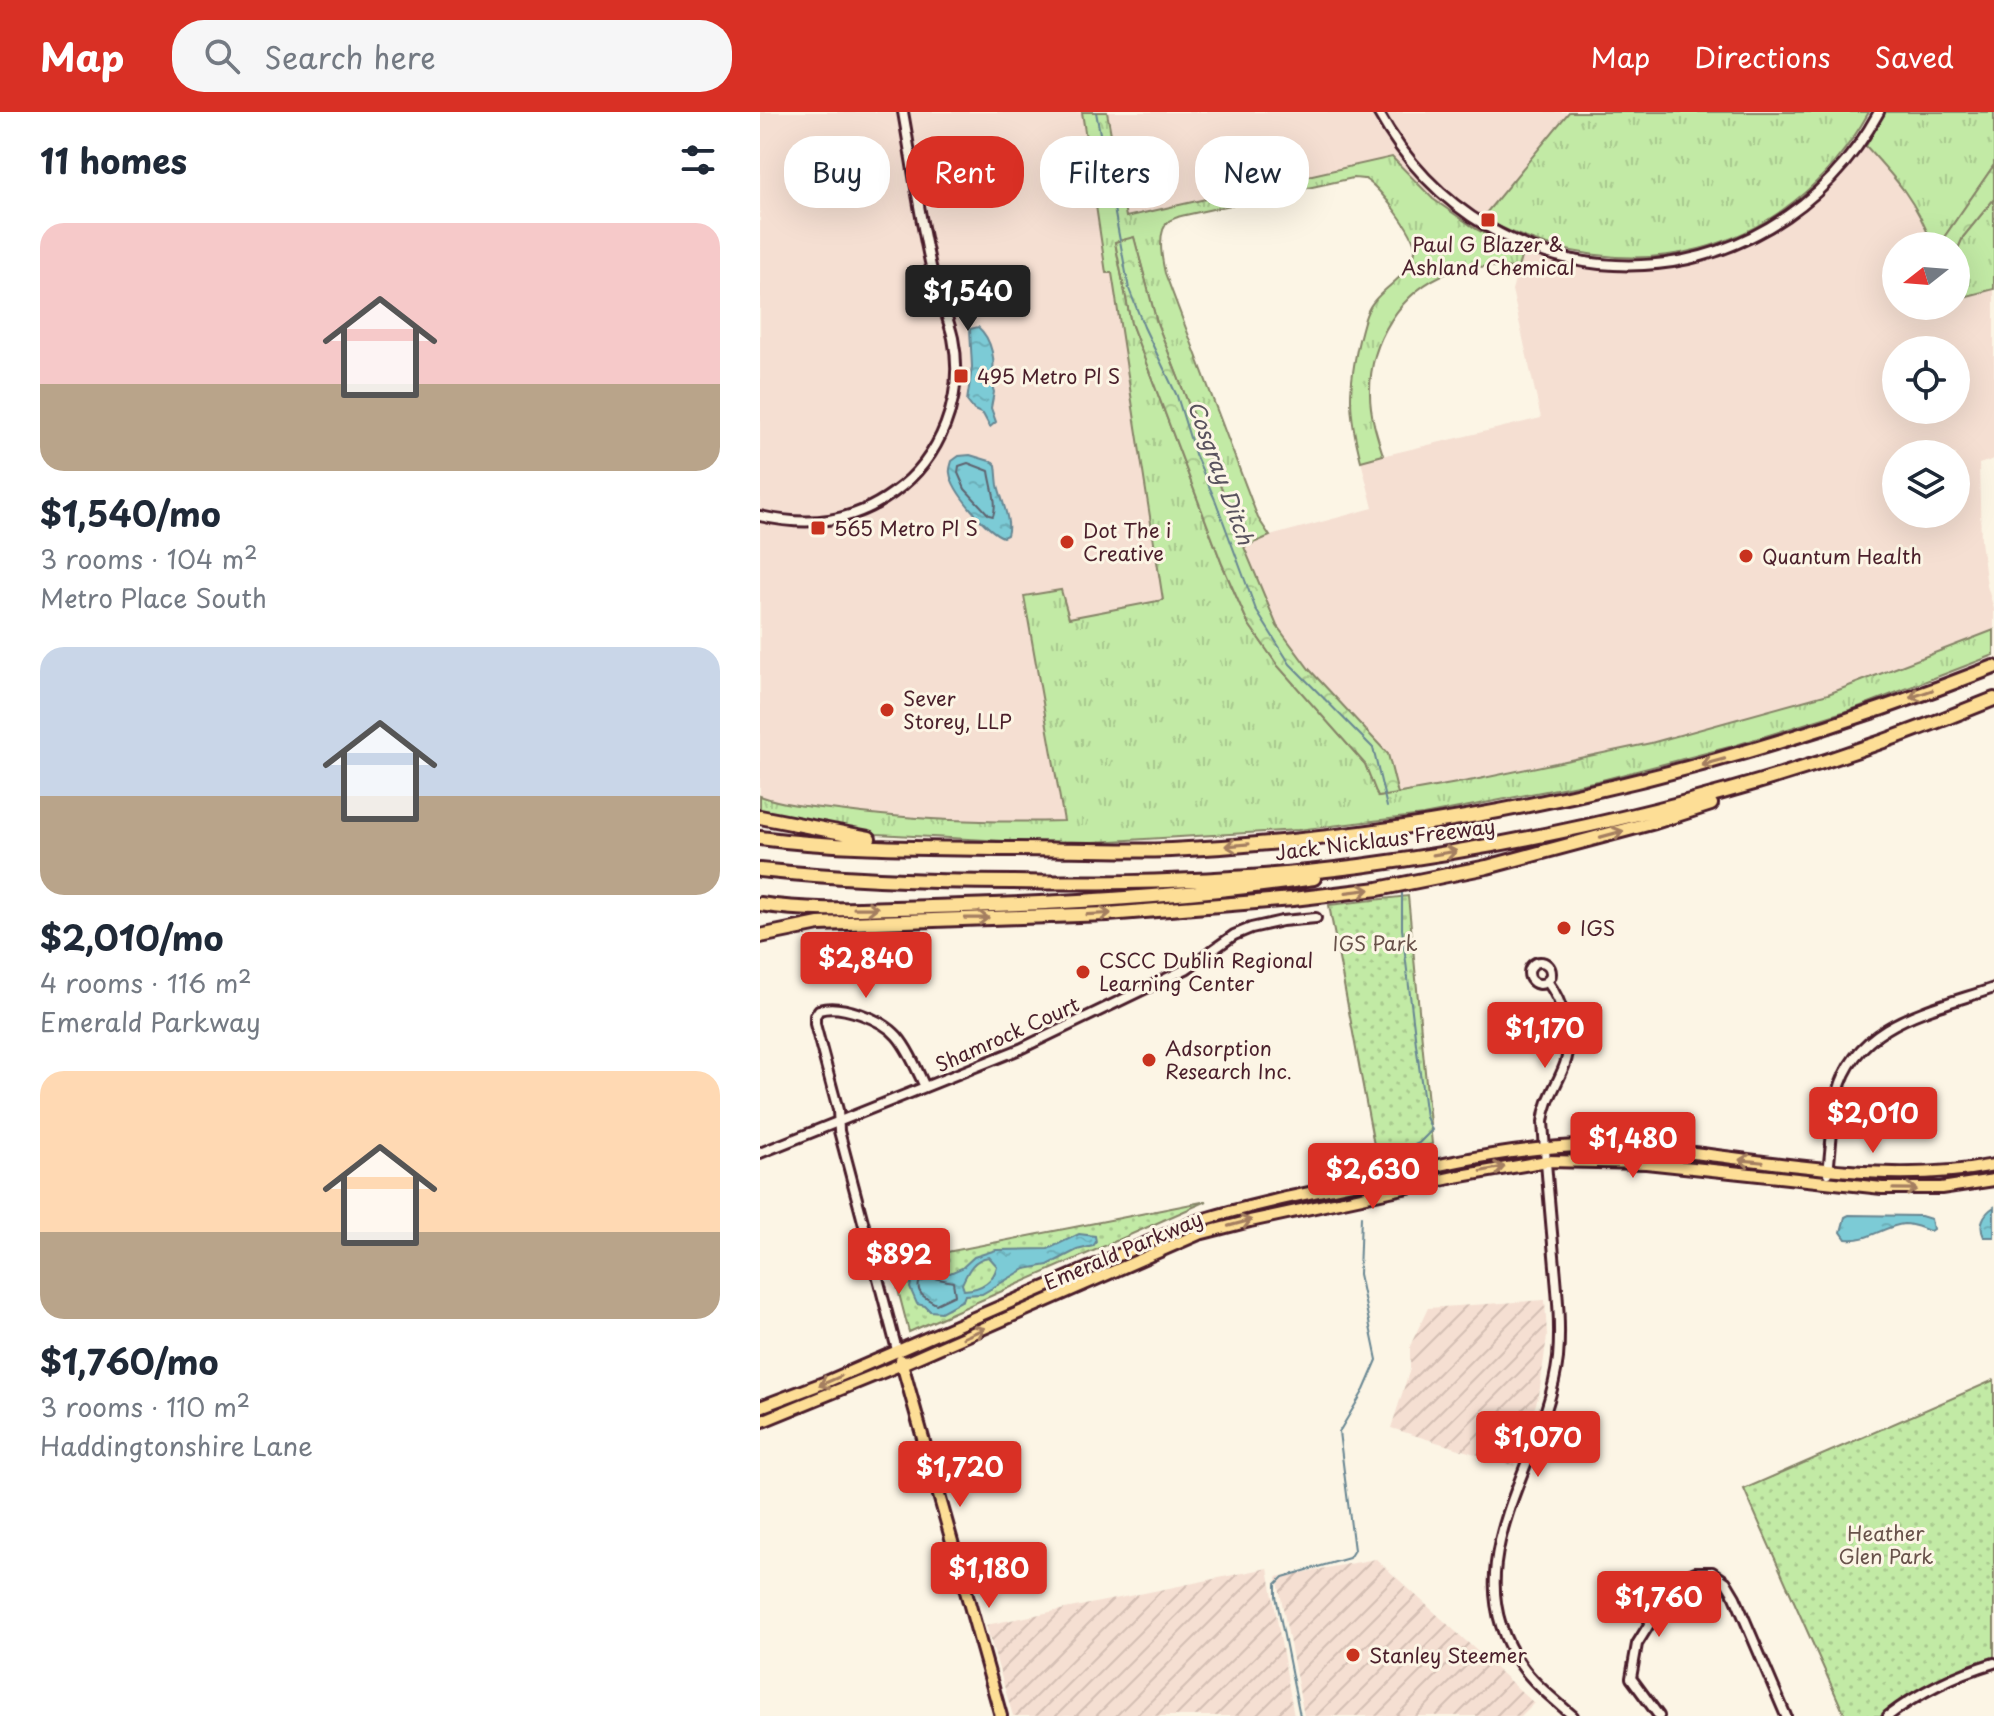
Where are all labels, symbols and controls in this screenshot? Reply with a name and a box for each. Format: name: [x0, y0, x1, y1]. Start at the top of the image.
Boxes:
search box: [172, 20, 732, 92]
text: Map: [40, 28, 124, 85]
icon: search: [200, 34, 244, 78]
text: Search here: [264, 34, 436, 79]
text: Map: [1591, 35, 1650, 78]
text: Directions: [1694, 35, 1831, 78]
text: Saved: [1875, 35, 1954, 78]
text: 11 homes: [40, 134, 187, 186]
chip: Buy: [784, 136, 890, 208]
chip: Rent: [906, 136, 1024, 208]
chip: Filters: [1040, 136, 1179, 208]
chip: New: [1195, 136, 1309, 208]
icon: filters: [676, 138, 720, 182]
marker: Paul G Blazer & Ashland Chemical: [1479, 211, 1497, 229]
place label: Paul G Blazer & Ashland Chemical: [1401, 229, 1575, 282]
north arrow: [1882, 232, 1970, 320]
map controls: [1882, 232, 1970, 528]
pin: $1,540: [903, 265, 1033, 333]
text: $1,540: [923, 271, 1013, 310]
icon: home: [308, 275, 452, 419]
button: locate: [1882, 336, 1970, 424]
place label: 495 Metro Pl S: [977, 361, 1120, 391]
marker: 495 Metro Pl S: [952, 367, 970, 385]
water label: Cosgray Ditch: [1181, 395, 1264, 550]
button: layers: [1882, 440, 1970, 528]
text: $1,540/mo: [40, 487, 221, 539]
place label: 565 Metro Pl S: [834, 513, 978, 543]
place label: Dot The i Creative: [1083, 515, 1171, 568]
marker: 565 Metro Pl S: [809, 519, 827, 537]
marker: Dot The i Creative: [1058, 533, 1076, 551]
text: 3 rooms · 104 m²: [40, 539, 258, 578]
place label: Quantum Health: [1762, 541, 1922, 571]
marker: Quantum Health: [1737, 547, 1755, 565]
text: Metro Place South: [40, 578, 267, 617]
place label: Sever Storey, LLP: [903, 683, 1012, 736]
one-way arrow: [1909, 688, 1934, 703]
icon: home: [308, 699, 452, 843]
marker: Sever Storey, LLP: [878, 701, 896, 719]
one-way arrow: [1700, 755, 1726, 770]
street label: Jack Nicklaus Freeway: [1273, 811, 1497, 867]
one-way arrow: [1598, 826, 1624, 841]
one-way arrow: [1224, 838, 1251, 853]
one-way arrow: [1431, 845, 1457, 860]
one-way arrow: [1345, 883, 1370, 898]
one-way arrow: [852, 900, 879, 915]
one-way arrow: [1085, 907, 1112, 922]
text: $2,010/mo: [40, 911, 224, 963]
one-way arrow: [963, 911, 990, 926]
place label: IGS: [1580, 913, 1615, 943]
marker: IGS: [1555, 919, 1573, 937]
park label: IGS Park: [1332, 928, 1418, 958]
pin: $2,840: [801, 932, 931, 1000]
text: $2,840: [819, 938, 913, 977]
place label: CSCC Dublin Regional Learning Center: [1099, 945, 1313, 998]
text: 4 rooms · 116 m²: [40, 963, 252, 1002]
marker: CSCC Dublin Regional Learning Center: [1074, 963, 1092, 981]
street label: Shamrock Court: [930, 989, 1084, 1079]
text: Emerald Parkway: [40, 1002, 261, 1041]
pin: $1,170: [1480, 1002, 1610, 1070]
text: $1,170: [1505, 1008, 1585, 1047]
place label: Adsorption Research Inc.: [1165, 1033, 1292, 1086]
marker: Adsorption Research Inc.: [1140, 1051, 1158, 1069]
pin: $2,010: [1808, 1087, 1938, 1155]
text: $2,010: [1827, 1093, 1919, 1132]
pin: $1,480: [1568, 1112, 1698, 1180]
text: $1,480: [1588, 1118, 1678, 1157]
icon: home: [308, 1123, 452, 1267]
pin: $2,630: [1308, 1143, 1438, 1211]
text: $2,630: [1326, 1149, 1420, 1188]
one-way arrow: [1738, 1153, 1765, 1168]
one-way arrow: [1480, 1161, 1506, 1176]
one-way arrow: [1891, 1181, 1918, 1196]
street label: Emerald Parkway: [1039, 1203, 1207, 1297]
one-way arrow: [1226, 1215, 1252, 1230]
pin: $892: [852, 1228, 946, 1296]
text: $892: [866, 1234, 932, 1273]
one-way arrow: [961, 1324, 986, 1339]
text: $1,760/mo: [40, 1335, 219, 1387]
one-way arrow: [818, 1374, 842, 1389]
text: 3 rooms · 110 m²: [40, 1387, 250, 1426]
pin: $1,070: [1473, 1411, 1603, 1479]
text: $1,070: [1494, 1417, 1582, 1456]
text: Haddingtonshire Lane: [40, 1426, 313, 1465]
pin: $1,720: [895, 1441, 1025, 1509]
text: $1,720: [916, 1447, 1004, 1486]
park label: Heather Glen Park: [1839, 1518, 1933, 1571]
pin: $1,180: [924, 1542, 1054, 1610]
text: $1,180: [949, 1548, 1029, 1587]
pin: $1,760: [1594, 1571, 1724, 1639]
text: $1,760: [1615, 1577, 1703, 1616]
place label: Stanley Steemer: [1369, 1640, 1527, 1670]
marker: Stanley Steemer: [1344, 1646, 1362, 1664]

